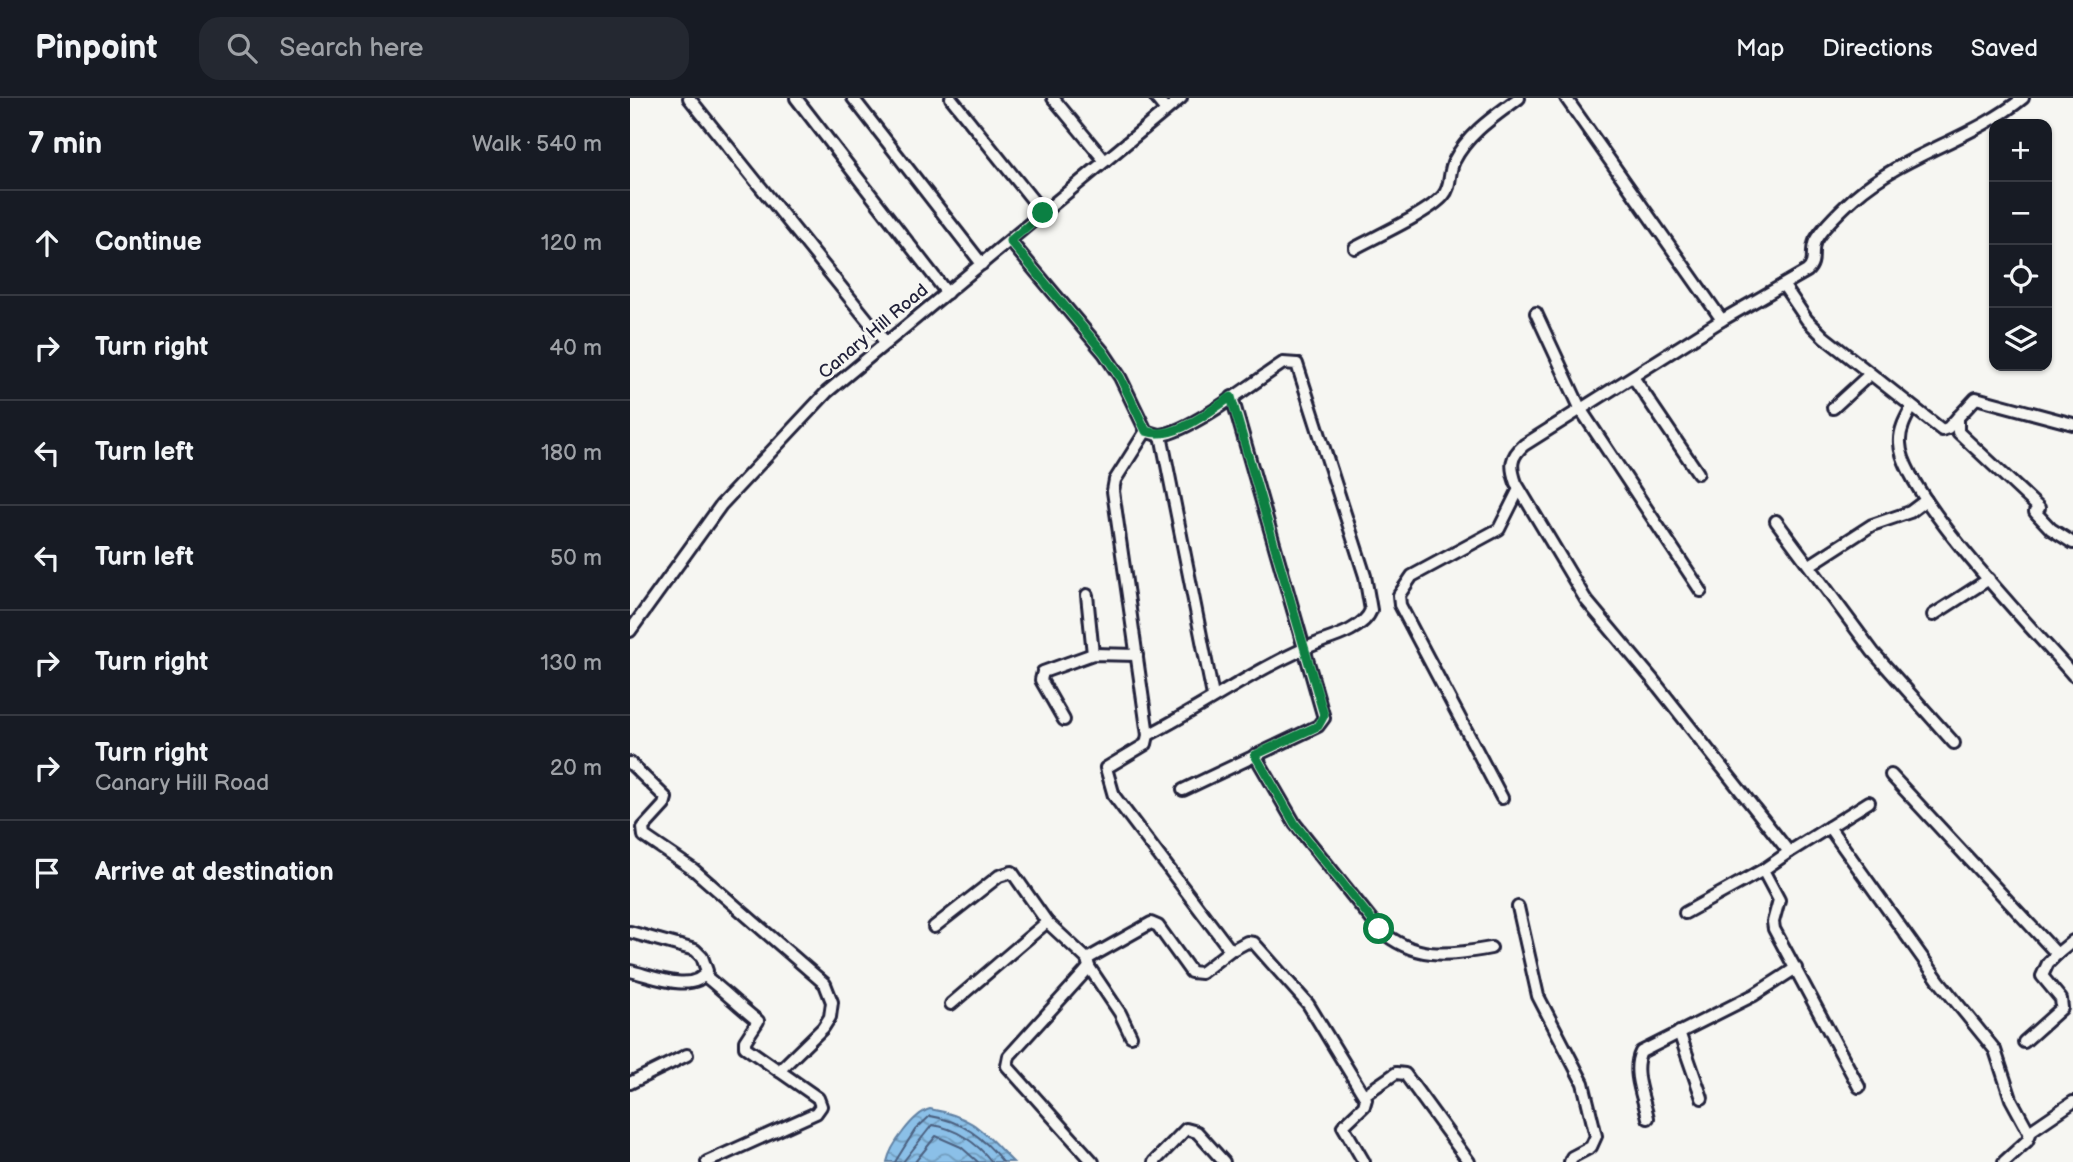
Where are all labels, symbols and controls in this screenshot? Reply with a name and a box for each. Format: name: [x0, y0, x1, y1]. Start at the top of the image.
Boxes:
search box: [199, 17, 689, 80]
text: Pinpoint: [35, 28, 157, 68]
icon: search: [223, 29, 261, 67]
text: Search here: [279, 33, 423, 64]
text: Map: [1736, 34, 1784, 63]
text: Directions: [1822, 34, 1933, 63]
text: Saved: [1971, 34, 2038, 63]
map controls: [1989, 119, 2052, 371]
button: +: [1989, 119, 2052, 182]
text: 7 min: [28, 126, 102, 162]
text: Walk · 540 m: [472, 130, 602, 158]
button: −: [1989, 182, 2052, 245]
route end: [1027, 197, 1058, 228]
icon: ahead: [28, 224, 66, 262]
text: Continue: [95, 227, 202, 258]
text: 120 m: [541, 229, 602, 257]
button: locate: [1989, 245, 2052, 308]
street label: Canary Hill Road: [814, 280, 932, 383]
button: layers: [1989, 308, 2052, 371]
icon: right: [28, 329, 66, 367]
text: Turn right: [95, 332, 208, 363]
text: 40 m: [549, 334, 602, 362]
icon: left: [28, 434, 66, 472]
text: Turn left: [95, 437, 194, 468]
text: 180 m: [541, 439, 602, 467]
icon: left: [28, 539, 66, 577]
text: Turn left: [95, 542, 194, 573]
text: 50 m: [550, 544, 602, 572]
icon: right: [28, 644, 66, 682]
text: Turn right: [95, 647, 208, 678]
text: 130 m: [540, 649, 602, 677]
text: Turn right: [95, 738, 208, 769]
icon: right: [28, 749, 66, 787]
text: 20 m: [550, 754, 602, 782]
text: Canary Hill Road: [95, 769, 269, 797]
icon: arrive: [28, 854, 66, 892]
text: Arrive at destination: [95, 857, 334, 888]
route start: [1363, 913, 1394, 944]

